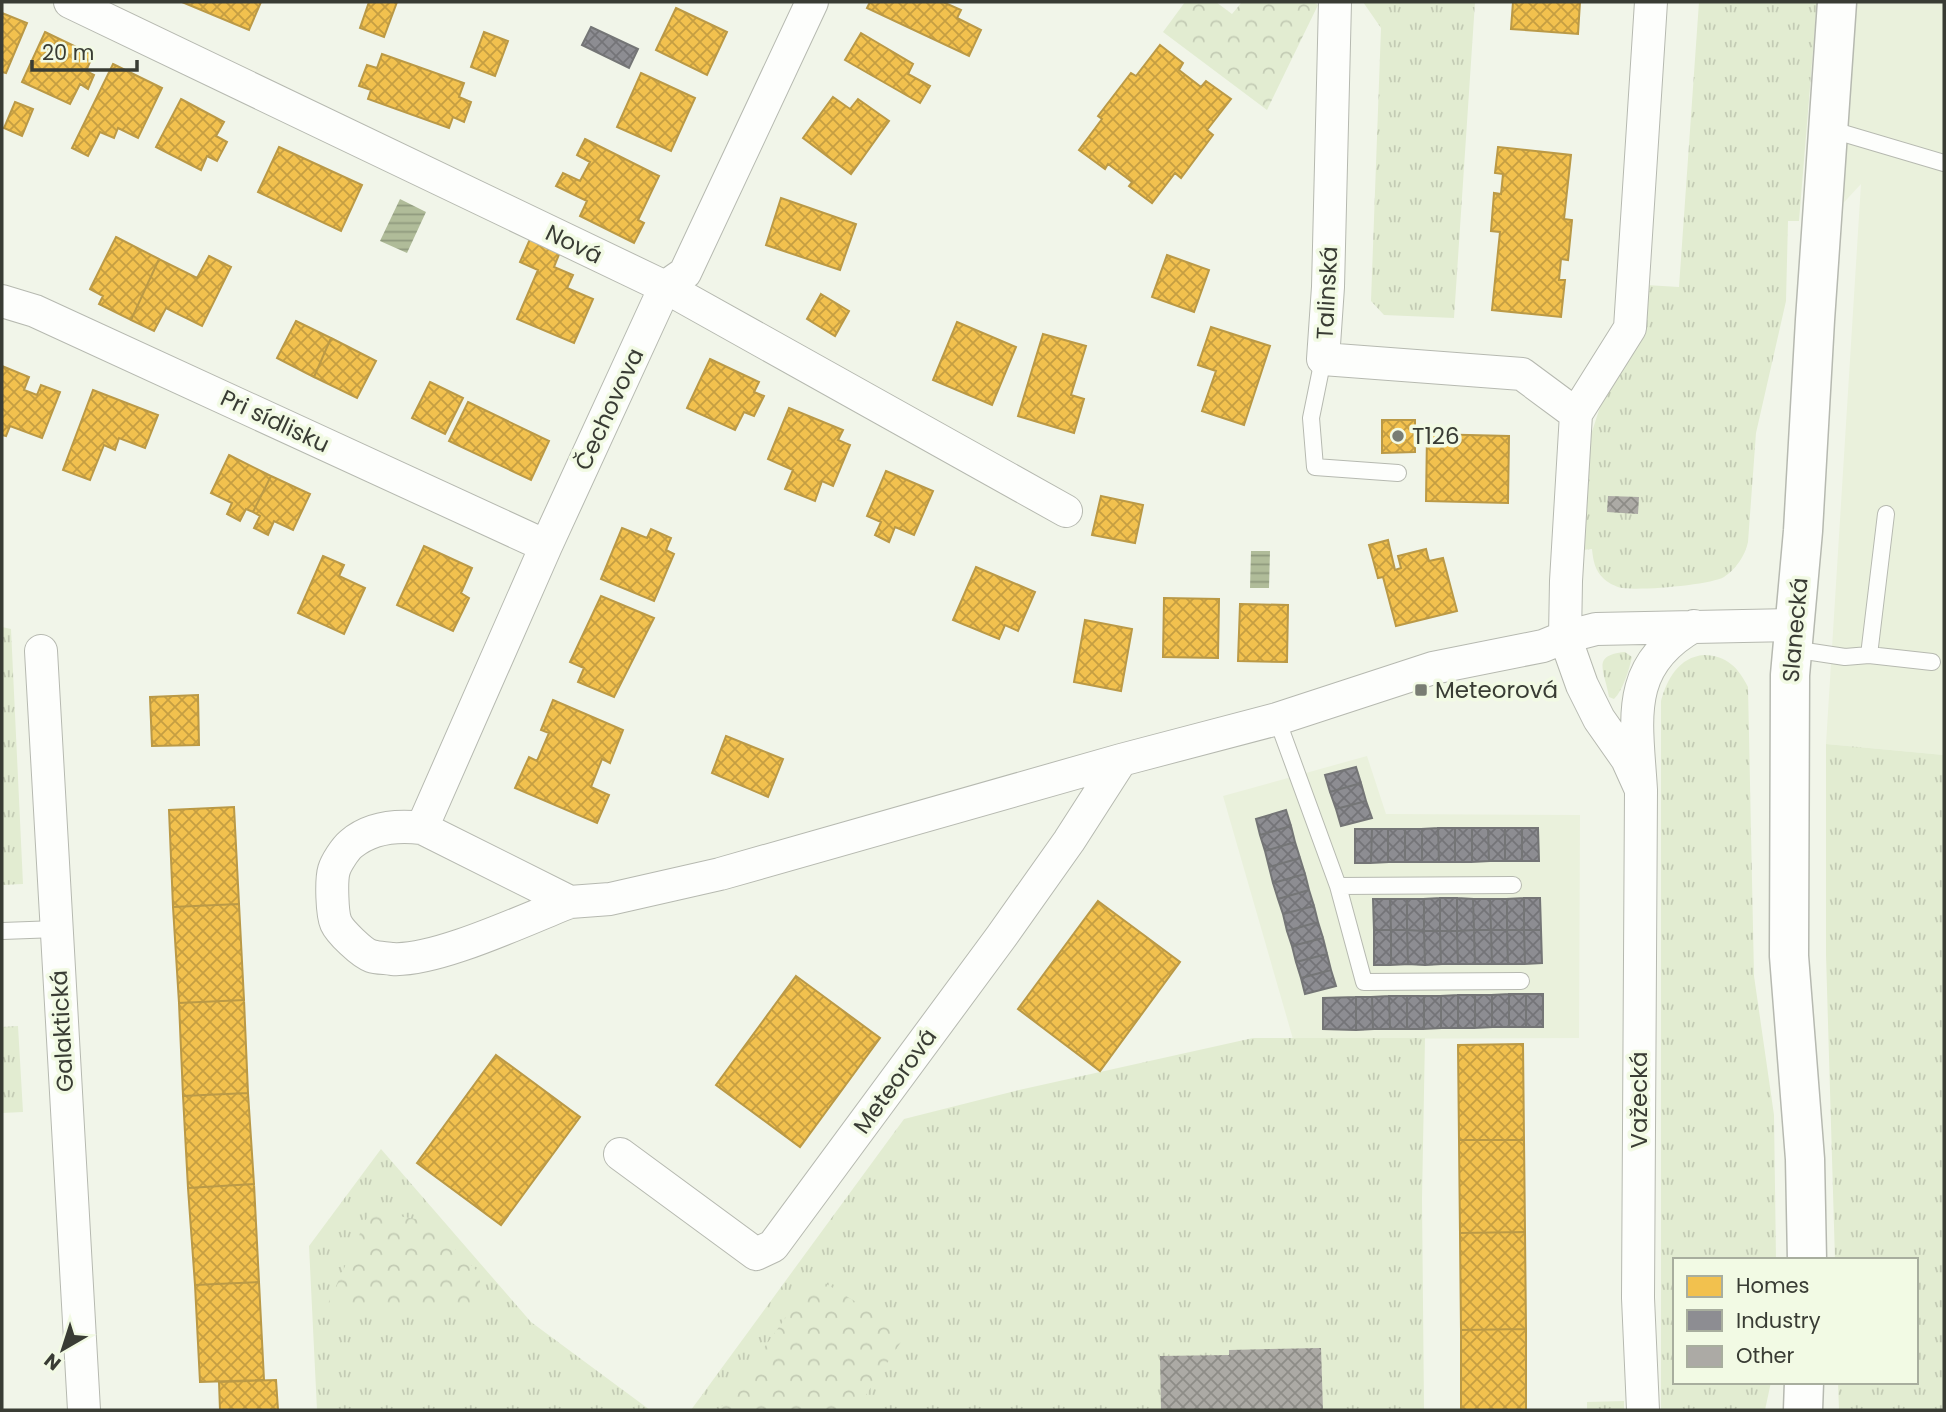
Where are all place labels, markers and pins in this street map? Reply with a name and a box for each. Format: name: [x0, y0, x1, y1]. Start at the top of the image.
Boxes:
place label: T126: [1412, 420, 1460, 452]
marker: T126: [1390, 428, 1406, 444]
place label: Meteorová: [1435, 674, 1558, 706]
marker: Meteorová: [1413, 682, 1429, 698]

